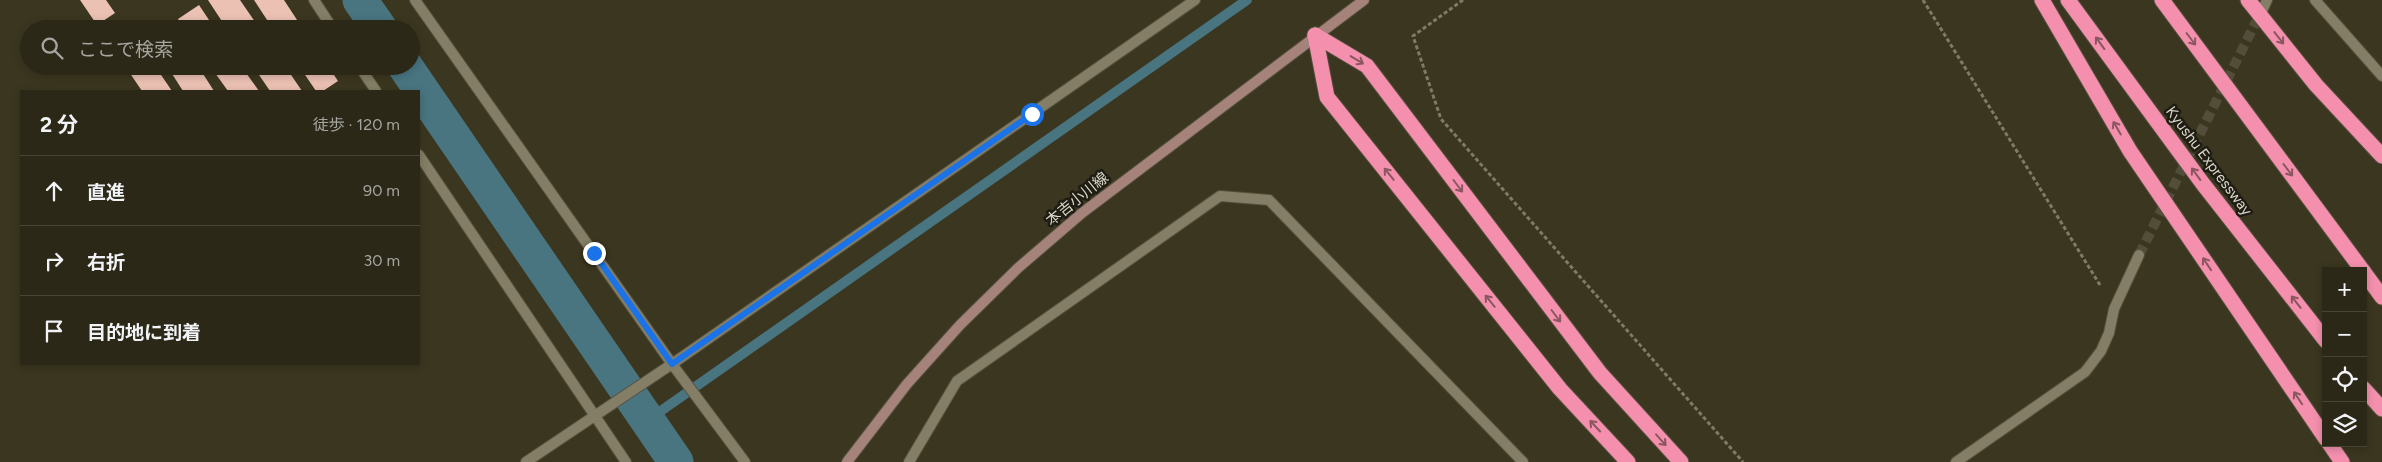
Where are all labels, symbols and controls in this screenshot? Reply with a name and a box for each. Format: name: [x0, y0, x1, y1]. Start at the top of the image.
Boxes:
search box: [20, 20, 420, 75]
one-way arrow: [2273, 31, 2284, 44]
one-way arrow: [2186, 32, 2196, 46]
icon: search: [38, 34, 66, 62]
one-way arrow: [2094, 37, 2105, 50]
text: ここで検索: [78, 38, 173, 61]
one-way arrow: [1350, 55, 1364, 65]
route start: [1021, 103, 1044, 126]
street label: Kyushu Expressway: [2162, 103, 2256, 219]
text: 2 分: [40, 112, 78, 137]
text: 徒歩 · 120 m: [313, 115, 400, 134]
one-way arrow: [2112, 122, 2122, 136]
one-way arrow: [2283, 163, 2293, 177]
street label: 本吉小川線: [1042, 168, 1112, 230]
one-way arrow: [1384, 168, 1395, 181]
one-way arrow: [2190, 168, 2201, 181]
icon: ahead: [40, 177, 68, 205]
one-way arrow: [1453, 179, 1463, 193]
text: 直進: [87, 181, 125, 204]
text: 90 m: [363, 181, 400, 200]
route end: [583, 242, 606, 265]
icon: right: [40, 247, 68, 275]
text: 右折: [87, 251, 125, 274]
text: 30 m: [363, 251, 400, 270]
one-way arrow: [2202, 257, 2212, 271]
map controls: [2322, 267, 2367, 447]
button: +: [2322, 267, 2367, 312]
one-way arrow: [1485, 295, 1496, 308]
one-way arrow: [2290, 296, 2301, 309]
one-way arrow: [1551, 309, 1562, 322]
button: −: [2322, 312, 2367, 357]
icon: arrive: [40, 317, 68, 345]
text: 目的地に到着: [87, 321, 201, 344]
button: locate: [2322, 357, 2367, 402]
one-way arrow: [2293, 392, 2303, 406]
button: layers: [2322, 402, 2367, 447]
one-way arrow: [1589, 420, 1600, 433]
one-way arrow: [1655, 433, 1667, 446]

